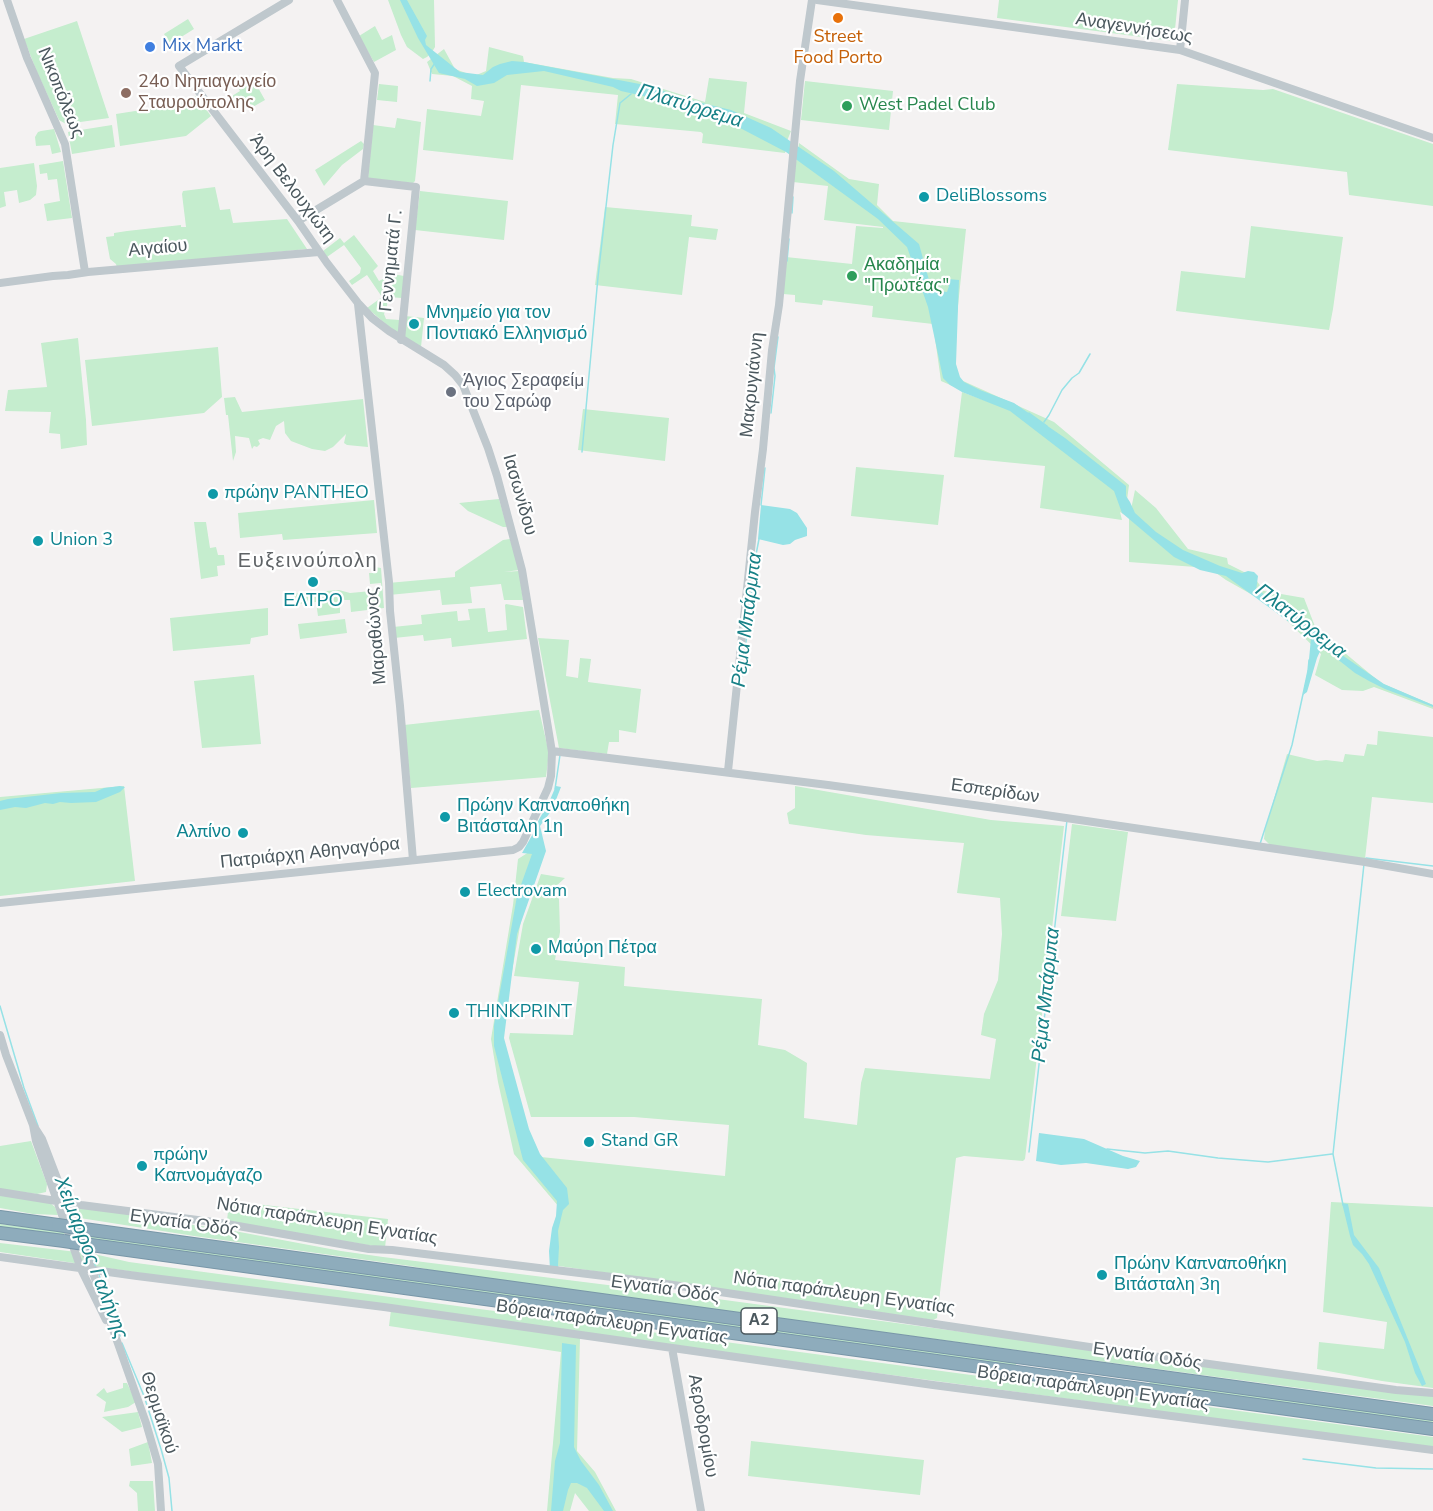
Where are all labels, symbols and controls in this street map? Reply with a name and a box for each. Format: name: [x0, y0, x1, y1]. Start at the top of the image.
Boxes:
street label: Αναγεννήσεως: [1074, 9, 1194, 49]
marker: Street Food Porto: [831, 11, 845, 25]
place label: Street Food Porto: [794, 27, 882, 70]
place label: Mix Markt: [162, 36, 242, 58]
marker: Mix Markt: [143, 40, 157, 54]
street label: Νικοπόλεως: [32, 45, 88, 141]
place label: 24ο Νηπιαγωγείο Σταυρούπολης: [138, 72, 276, 115]
water label: Πλατύρρεμα: [635, 80, 745, 134]
marker: 24ο Νηπιαγωγείο Σταυρούπολης: [119, 86, 133, 100]
place label: West Padel Club: [859, 95, 995, 117]
marker: West Padel Club: [840, 99, 854, 113]
street label: Άρη Βελουχιώτη: [244, 131, 340, 247]
place label: DeliBlossoms: [936, 186, 1047, 208]
marker: DeliBlossoms: [917, 190, 931, 204]
street label: Γεννηματά Γ.: [376, 209, 408, 313]
street label: Αιγαίου: [128, 236, 188, 262]
place label: Ακαδημία "Πρωτέας": [864, 255, 949, 298]
marker: Ακαδημία "Πρωτέας": [845, 269, 859, 283]
place label: Μνημείο για τον Ποντιακό Ελληνισμό: [426, 303, 587, 346]
marker: Μνημείο για τον Ποντιακό Ελληνισμό: [407, 317, 421, 331]
street label: Μακρυγιάννη: [737, 331, 769, 439]
place label: Άγιος Σεραφείμ του Σαρώφ: [463, 371, 584, 413]
marker: Άγιος Σεραφείμ του Σαρώφ: [444, 385, 458, 399]
street label: Ιασωνίδου: [497, 452, 541, 538]
place label: πρώην PANTHEO: [225, 483, 369, 505]
marker: πρώην PANTHEO: [206, 487, 220, 501]
place label: Union 3: [50, 530, 113, 552]
marker: Union 3: [31, 534, 45, 548]
district label: Ευξεινούπολη: [238, 550, 378, 574]
water label: Ρέμα Μπάρμπα: [728, 551, 768, 689]
marker: ΕΛΤΡΟ: [306, 575, 320, 589]
water label: Πλατύρρεμα: [1250, 579, 1350, 665]
street label: Μαραθώνος: [362, 586, 392, 686]
place label: ΕΛΤΡΟ: [283, 591, 343, 613]
street label: Εσπερίδων: [949, 775, 1041, 809]
place label: Πρώην Καπναποθήκη Βιτάσταλη 1η: [457, 796, 630, 838]
marker: Πρώην Καπναποθήκη Βιτάσταλη 1η: [438, 810, 452, 824]
place label: Αλπίνο: [176, 822, 231, 844]
marker: Αλπίνο: [236, 826, 250, 840]
street label: Πατριάρχη Αθηναγόρα: [219, 834, 401, 874]
place label: Electrovam: [477, 881, 567, 903]
marker: Electrovam: [458, 885, 472, 899]
water label: Ρέμα Μπάρμπα: [1028, 926, 1066, 1064]
place label: Μαύρη Πέτρα: [548, 938, 657, 960]
marker: Μαύρη Πέτρα: [529, 942, 543, 956]
place label: THINKPRINT: [466, 1002, 572, 1024]
marker: THINKPRINT: [447, 1006, 461, 1020]
place label: Stand GR: [601, 1131, 678, 1153]
marker: Stand GR: [582, 1135, 596, 1149]
place label: πρώην Καπνομάγαζο: [154, 1145, 262, 1188]
marker: πρώην Καπνομάγαζο: [135, 1159, 149, 1173]
water label: Χείμαρρος Γαλήνης: [48, 1173, 132, 1343]
street label: Νότια παράπλευρη Εγνατίας: [215, 1194, 439, 1250]
street label: Εγνατία Οδός: [128, 1206, 240, 1242]
place label: Πρώην Καπναποθήκη Βιτάσταλη 3η: [1114, 1254, 1287, 1296]
street label: Νότια παράπλευρη Εγνατίας: [732, 1268, 956, 1320]
marker: Πρώην Καπναποθήκη Βιτάσταλη 3η: [1095, 1268, 1109, 1282]
street label: Εγνατία Οδός: [609, 1272, 721, 1308]
street label: Βόρεια παράπλευρη Εγνατίας: [495, 1296, 729, 1350]
road number: Α2: [741, 1308, 777, 1334]
street label: Εγνατία Οδός: [1091, 1339, 1203, 1375]
street label: Βόρεια παράπλευρη Εγνατίας: [976, 1362, 1210, 1416]
street label: Θερμαϊκού: [135, 1369, 181, 1457]
street label: Αεροδρομίου: [682, 1373, 722, 1479]

